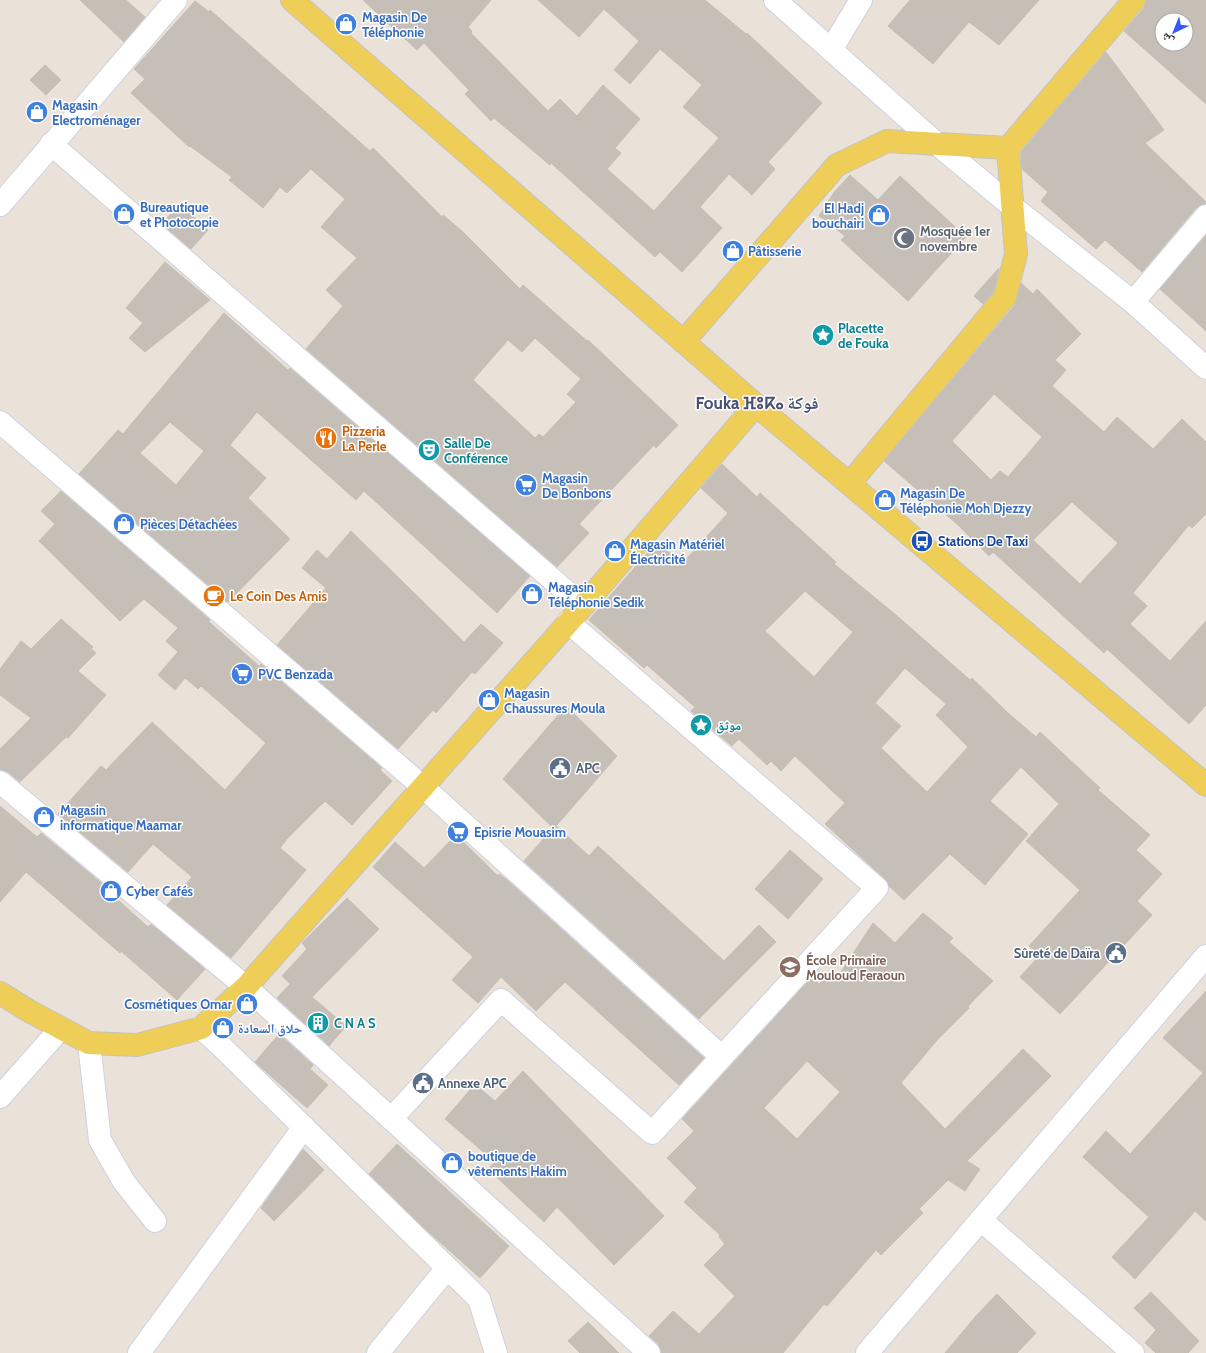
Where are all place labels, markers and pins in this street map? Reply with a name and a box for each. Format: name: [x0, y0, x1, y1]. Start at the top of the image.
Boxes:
place label: Magasin De Téléphonie: [362, 9, 427, 40]
shop icon: Magasin De Téléphonie: [333, 11, 359, 37]
place label: Magasin Electroménager: [52, 97, 141, 128]
shop icon: Magasin Electroménager: [24, 99, 50, 125]
place label: Bureautique et Photocopie: [140, 199, 219, 230]
place label: El Hadj bouchairi: [812, 200, 864, 231]
shop icon: Bureautique et Photocopie: [111, 201, 137, 227]
shop icon: El Hadj bouchairi: [866, 202, 892, 228]
place label: Mosquée 1er novembre: [920, 223, 991, 254]
mosque icon: Mosquée 1er novembre: [891, 225, 917, 251]
shop icon: Pâtisserie: [720, 238, 746, 264]
place label: Pâtisserie: [748, 243, 802, 259]
place label: Placette de Fouka: [838, 320, 889, 351]
place icon: Placette de Fouka: [810, 322, 836, 348]
place label: Pizzeria La Perle: [342, 423, 387, 454]
restaurant icon: Pizzeria La Perle: [313, 425, 339, 451]
place label: Salle De Conférence: [444, 435, 508, 466]
theatre icon: Salle De Conférence: [416, 437, 442, 463]
place label: Magasin De Bonbons: [542, 470, 612, 501]
supermarket icon: Magasin De Bonbons: [513, 472, 539, 498]
place label: Magasin De Téléphonie Moh Djezzy: [900, 485, 1031, 516]
shop icon: Magasin De Téléphonie Moh Djezzy: [872, 487, 898, 513]
shop icon: Pièces Détachées: [111, 511, 137, 537]
place label: Pièces Détachées: [140, 516, 238, 532]
bus stop icon: Stations De Taxi: [909, 528, 935, 554]
place label: Stations De Taxi: [938, 533, 1028, 549]
place label: Magasin Matériel Électricité: [630, 536, 725, 567]
shop icon: Magasin Matériel Électricité: [602, 538, 628, 564]
place label: Magasin Téléphonie Sedik: [548, 579, 645, 610]
shop icon: Magasin Téléphonie Sedik: [519, 581, 545, 607]
cafe icon: Le Coin Des Amis: [201, 583, 227, 609]
place label: Le Coin Des Amis: [230, 588, 327, 604]
supermarket icon: PVC Benzada: [229, 661, 255, 687]
place label: PVC Benzada: [258, 666, 334, 682]
place label: Magasin Chaussures Moula: [504, 685, 606, 716]
shop icon: Magasin Chaussures Moula: [476, 687, 502, 713]
place icon: موثق: [688, 712, 714, 738]
place label: موثق: [716, 717, 741, 734]
public building icon: APC: [547, 755, 573, 781]
place label: APC: [576, 760, 600, 776]
place label: Magasin informatique Maamar: [60, 802, 182, 833]
shop icon: Magasin informatique Maamar: [31, 804, 57, 830]
supermarket icon: Episrie Mouasim: [445, 819, 471, 845]
place label: Episrie Mouasim: [474, 824, 566, 840]
shop icon: Cyber Cafés: [98, 878, 124, 904]
place label: Cyber Cafés: [126, 883, 194, 899]
public building icon: Sûreté de Daïra: [1103, 940, 1129, 966]
place label: Sûreté de Daïra: [1014, 945, 1101, 961]
place label: École Primaire Mouloud Feraoun: [806, 951, 905, 983]
school or university icon: École Primaire Mouloud Feraoun: [777, 954, 803, 980]
shop icon: Cosmétiques Omar: [234, 991, 260, 1017]
place label: Cosmétiques Omar: [124, 996, 233, 1012]
building icon: C N A S: [305, 1010, 331, 1036]
shop icon: حلاق السعادة: [210, 1015, 236, 1041]
place label: C N A S: [334, 1015, 376, 1031]
place label: حلاق السعادة: [238, 1020, 302, 1037]
public building icon: Annexe APC: [410, 1070, 436, 1096]
place label: Annexe APC: [438, 1075, 507, 1091]
place label: boutique de vêtements Hakim: [468, 1148, 567, 1179]
shop icon: boutique de vêtements Hakim: [439, 1150, 465, 1176]

